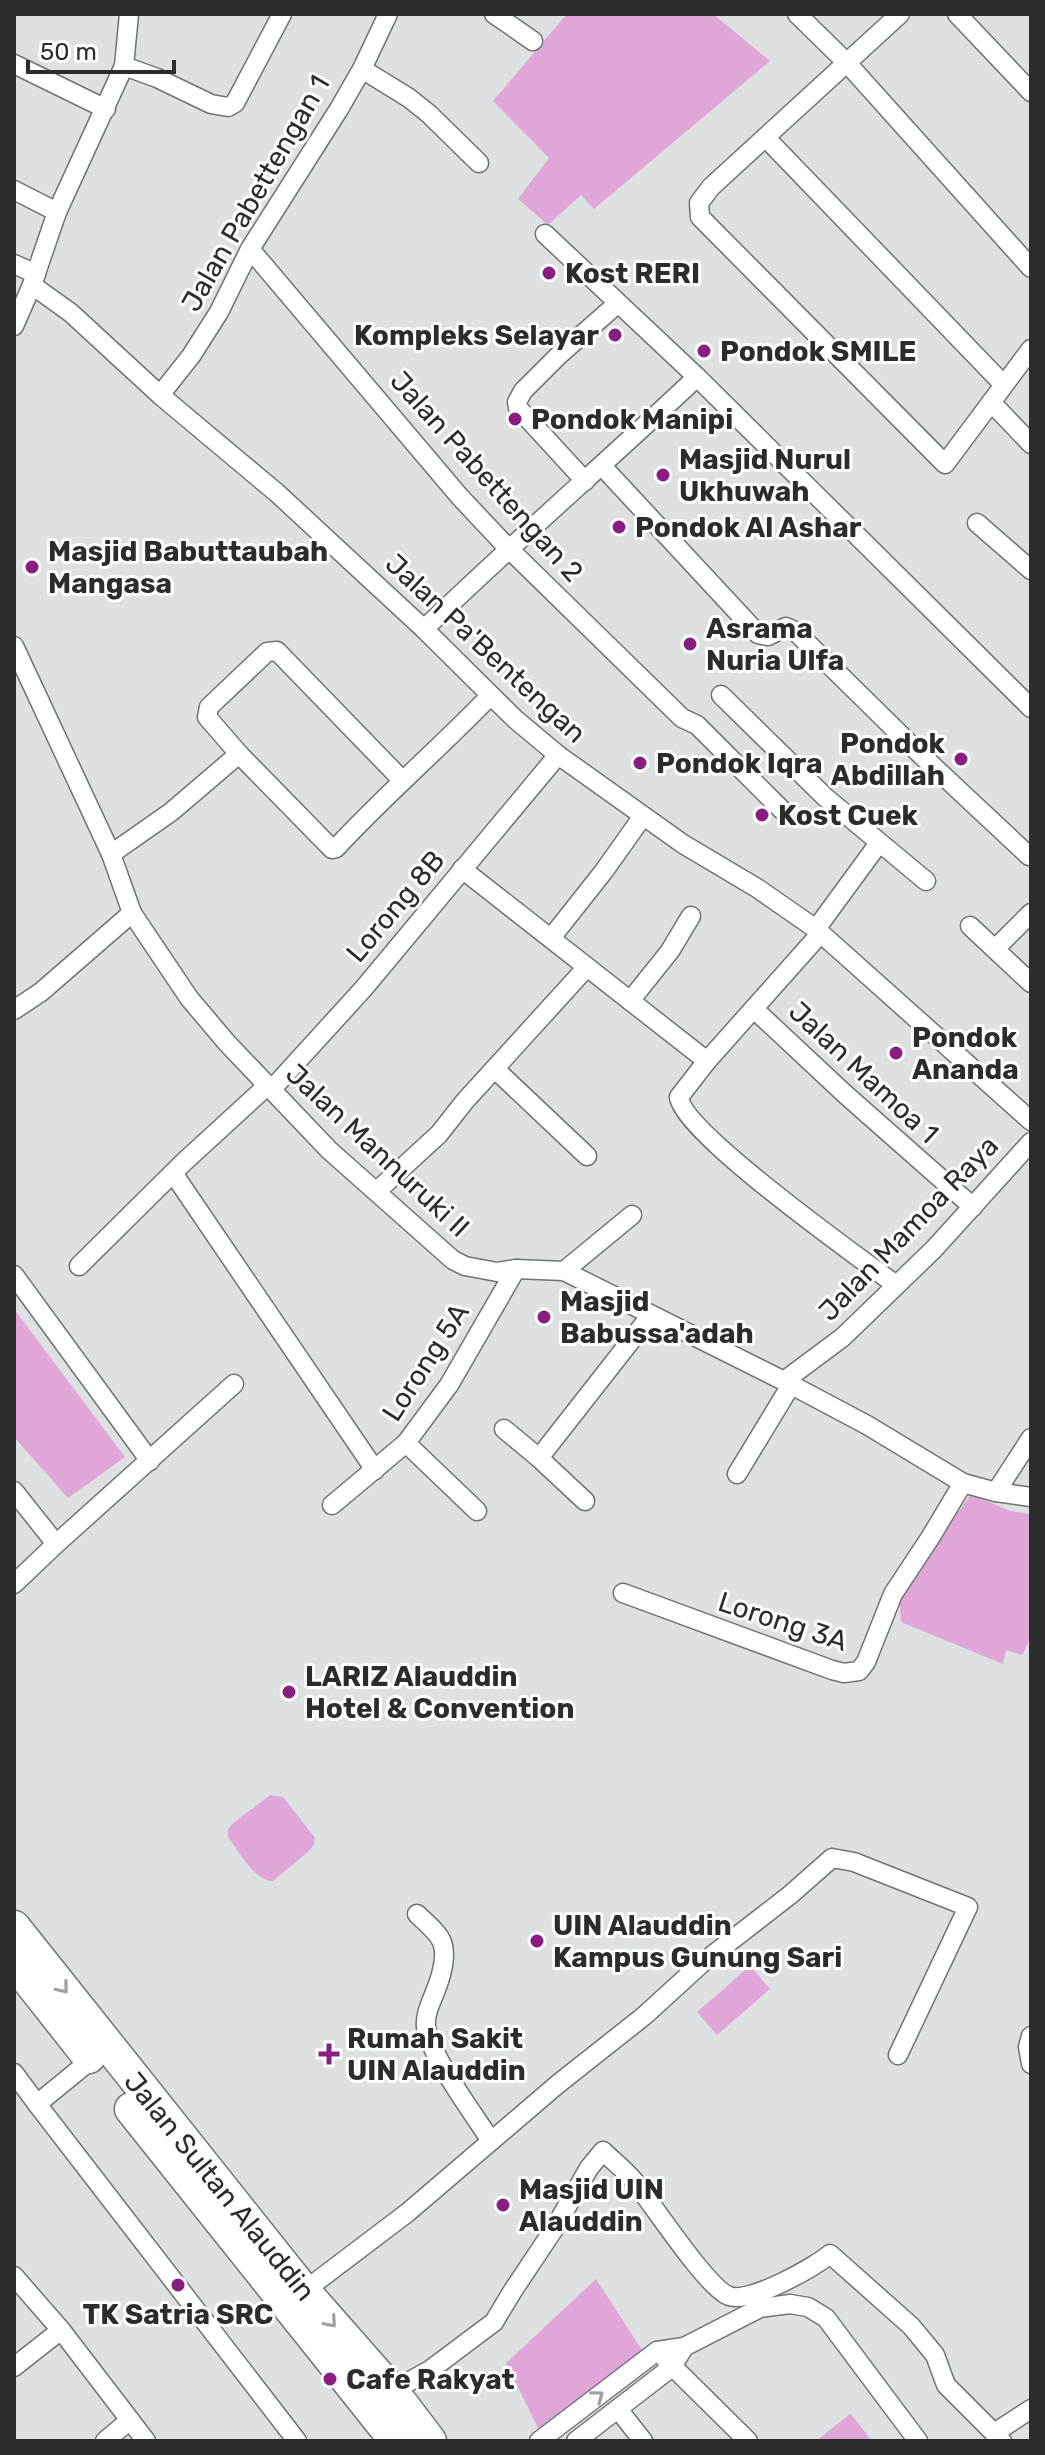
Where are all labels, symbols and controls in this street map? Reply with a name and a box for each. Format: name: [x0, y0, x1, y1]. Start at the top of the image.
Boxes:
scale bar: [28, 24, 174, 74]
text: 50 m: [40, 38, 97, 66]
street label: Jalan Pabettengan 1: [174, 69, 337, 317]
place label: Kost RERI: [565, 257, 700, 290]
marker: Kost RERI: [540, 264, 558, 282]
place label: Kompleks Selayar: [354, 319, 599, 352]
marker: Kompleks Selayar: [606, 326, 624, 344]
place label: Pondok SMILE: [720, 335, 916, 368]
marker: Pondok SMILE: [695, 342, 713, 360]
street label: Jalan Pabettengan 2: [384, 364, 590, 588]
place label: Pondok Manipi: [531, 403, 733, 436]
marker: Pondok Manipi: [506, 410, 524, 428]
place label: Masjid Nurul Ukhuwah: [679, 443, 851, 508]
marker: Masjid Nurul Ukhuwah: [654, 466, 672, 484]
place label: Pondok Al Ashar: [635, 511, 862, 544]
marker: Pondok Al Ashar: [610, 518, 628, 536]
place label: Masjid Babuttaubah Mangasa: [48, 535, 328, 600]
street label: Jalan Pa'Bentengan: [379, 547, 593, 750]
marker: Masjid Babuttaubah Mangasa: [23, 558, 41, 576]
place label: Asrama Nuria Ulfa: [706, 612, 844, 677]
marker: Asrama Nuria Ulfa: [681, 635, 699, 653]
place label: Pondok Abdillah: [831, 727, 946, 792]
place label: Pondok Iqra: [656, 747, 823, 780]
marker: Pondok Abdillah: [952, 750, 970, 768]
marker: Pondok Iqra: [631, 754, 649, 772]
place label: Kost Cuek: [778, 799, 919, 832]
marker: Kost Cuek: [753, 806, 771, 824]
street label: Lorong 8B: [339, 844, 451, 969]
street label: Jalan Mamoa 1: [782, 995, 945, 1150]
place label: Pondok Ananda: [912, 1021, 1019, 1086]
marker: Pondok Ananda: [887, 1044, 905, 1062]
street label: Jalan Mannuruki II: [279, 1057, 476, 1244]
street label: Jalan Mamoa Raya: [812, 1129, 1005, 1328]
place label: Masjid Babussa'adah: [560, 1285, 754, 1350]
street label: Lorong 5A: [375, 1297, 476, 1427]
marker: Masjid Babussa'adah: [535, 1308, 553, 1326]
street label: Lorong 3A: [714, 1585, 852, 1658]
place label: LARIZ Alauddin Hotel & Convention: [305, 1660, 574, 1725]
marker: LARIZ Alauddin Hotel & Convention: [280, 1683, 298, 1701]
place label: UIN Alauddin Kampus Gunung Sari: [553, 1909, 842, 1974]
marker: UIN Alauddin Kampus Gunung Sari: [528, 1932, 546, 1950]
one-way arrow: [53, 1979, 68, 1993]
place label: Rumah Sakit UIN Alauddin: [347, 2022, 526, 2087]
marker: Rumah Sakit UIN Alauddin: [318, 2043, 340, 2065]
street label: Jalan Sultan Alauddin: [117, 2065, 322, 2307]
place label: Masjid UIN Alauddin: [519, 2173, 664, 2238]
marker: Masjid UIN Alauddin: [494, 2196, 512, 2214]
marker: TK Satria SRC: [169, 2276, 187, 2294]
place label: TK Satria SRC: [83, 2298, 273, 2331]
one-way arrow: [321, 2312, 336, 2327]
place label: Cafe Rakyat: [346, 2363, 515, 2396]
marker: Cafe Rakyat: [321, 2370, 339, 2388]
one-way arrow: [589, 2392, 604, 2406]

